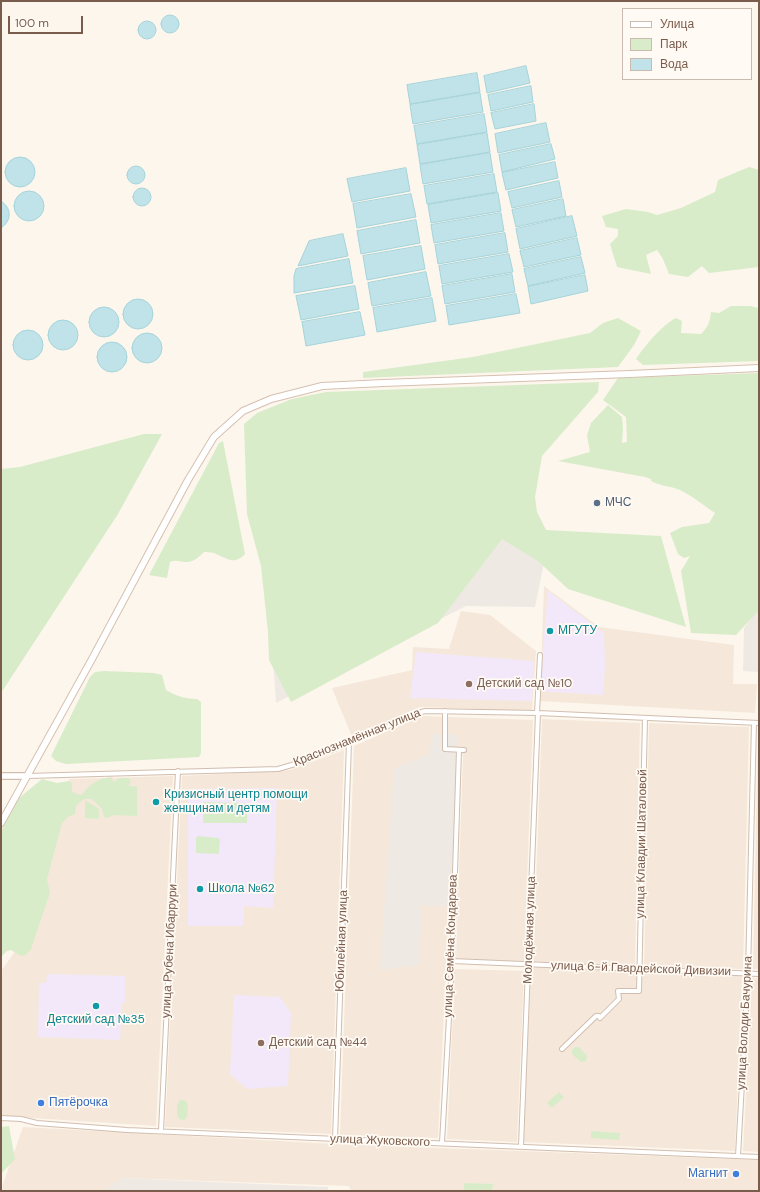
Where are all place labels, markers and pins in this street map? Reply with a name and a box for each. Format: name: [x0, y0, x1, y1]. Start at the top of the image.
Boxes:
place label: МЧС: [605, 496, 632, 510]
marker: МЧС: [592, 498, 602, 508]
place label: МГУТУ: [558, 624, 597, 638]
marker: МГУТУ: [545, 626, 555, 636]
place label: Детский сад №10: [477, 677, 572, 691]
marker: Детский сад №10: [464, 679, 474, 689]
place label: Кризисный центр помощи женщинам и детям: [164, 788, 308, 816]
marker: Кризисный центр помощи женщинам и детям: [151, 797, 161, 807]
place label: Школа №62: [208, 882, 275, 896]
marker: Школа №62: [195, 884, 205, 894]
marker: Детский сад №35: [91, 1001, 101, 1011]
place label: Детский сад №35: [47, 1013, 145, 1027]
place label: Детский сад №44: [269, 1036, 367, 1050]
marker: Детский сад №44: [256, 1038, 266, 1048]
place label: Пятёрочка: [49, 1096, 108, 1110]
marker: Пятёрочка: [36, 1098, 46, 1108]
place label: Магнит: [688, 1167, 728, 1181]
marker: Магнит: [731, 1169, 741, 1179]

